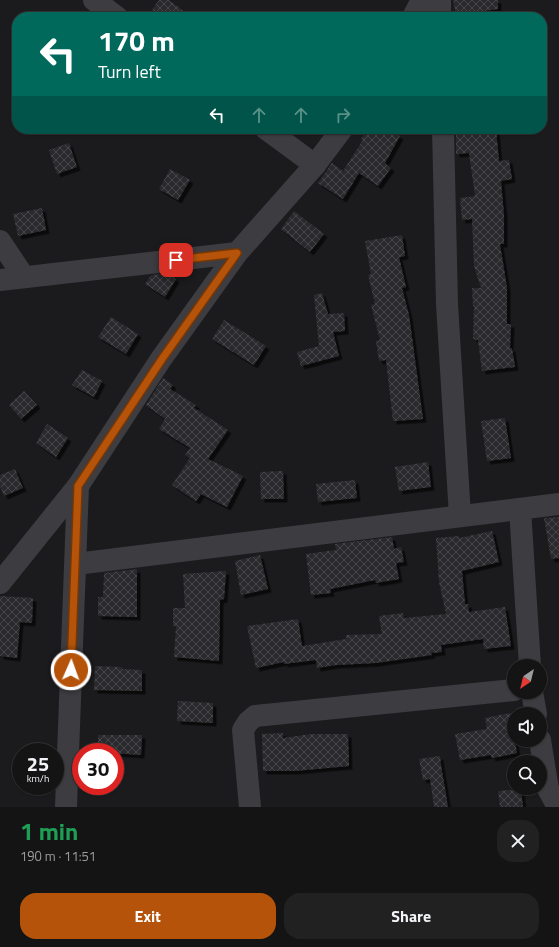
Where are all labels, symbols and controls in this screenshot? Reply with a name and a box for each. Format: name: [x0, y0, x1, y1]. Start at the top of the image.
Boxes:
text: 170 m: [98, 19, 175, 62]
icon: left: [32, 28, 84, 80]
text: Turn left: [98, 58, 161, 85]
icon: left: [206, 104, 228, 126]
icon: ahead: [248, 104, 270, 126]
icon: ahead: [290, 104, 312, 126]
icon: right: [332, 104, 354, 126]
pin: [159, 243, 193, 277]
icon: arrive: [165, 249, 187, 271]
position arrow: [50, 649, 92, 691]
north arrow: [507, 659, 547, 699]
map controls: [507, 659, 547, 795]
button: sound: [507, 707, 547, 747]
speed limit sign: 30: [72, 743, 124, 795]
text: 25: [27, 748, 49, 779]
button: search: [507, 755, 547, 795]
text: km/h: [27, 771, 49, 786]
text: 1 min: [20, 813, 78, 849]
button: close: [497, 820, 539, 862]
text: 190 m · 11:51: [20, 846, 96, 866]
button: Exit: [20, 893, 276, 939]
button: Share: [284, 893, 539, 939]

